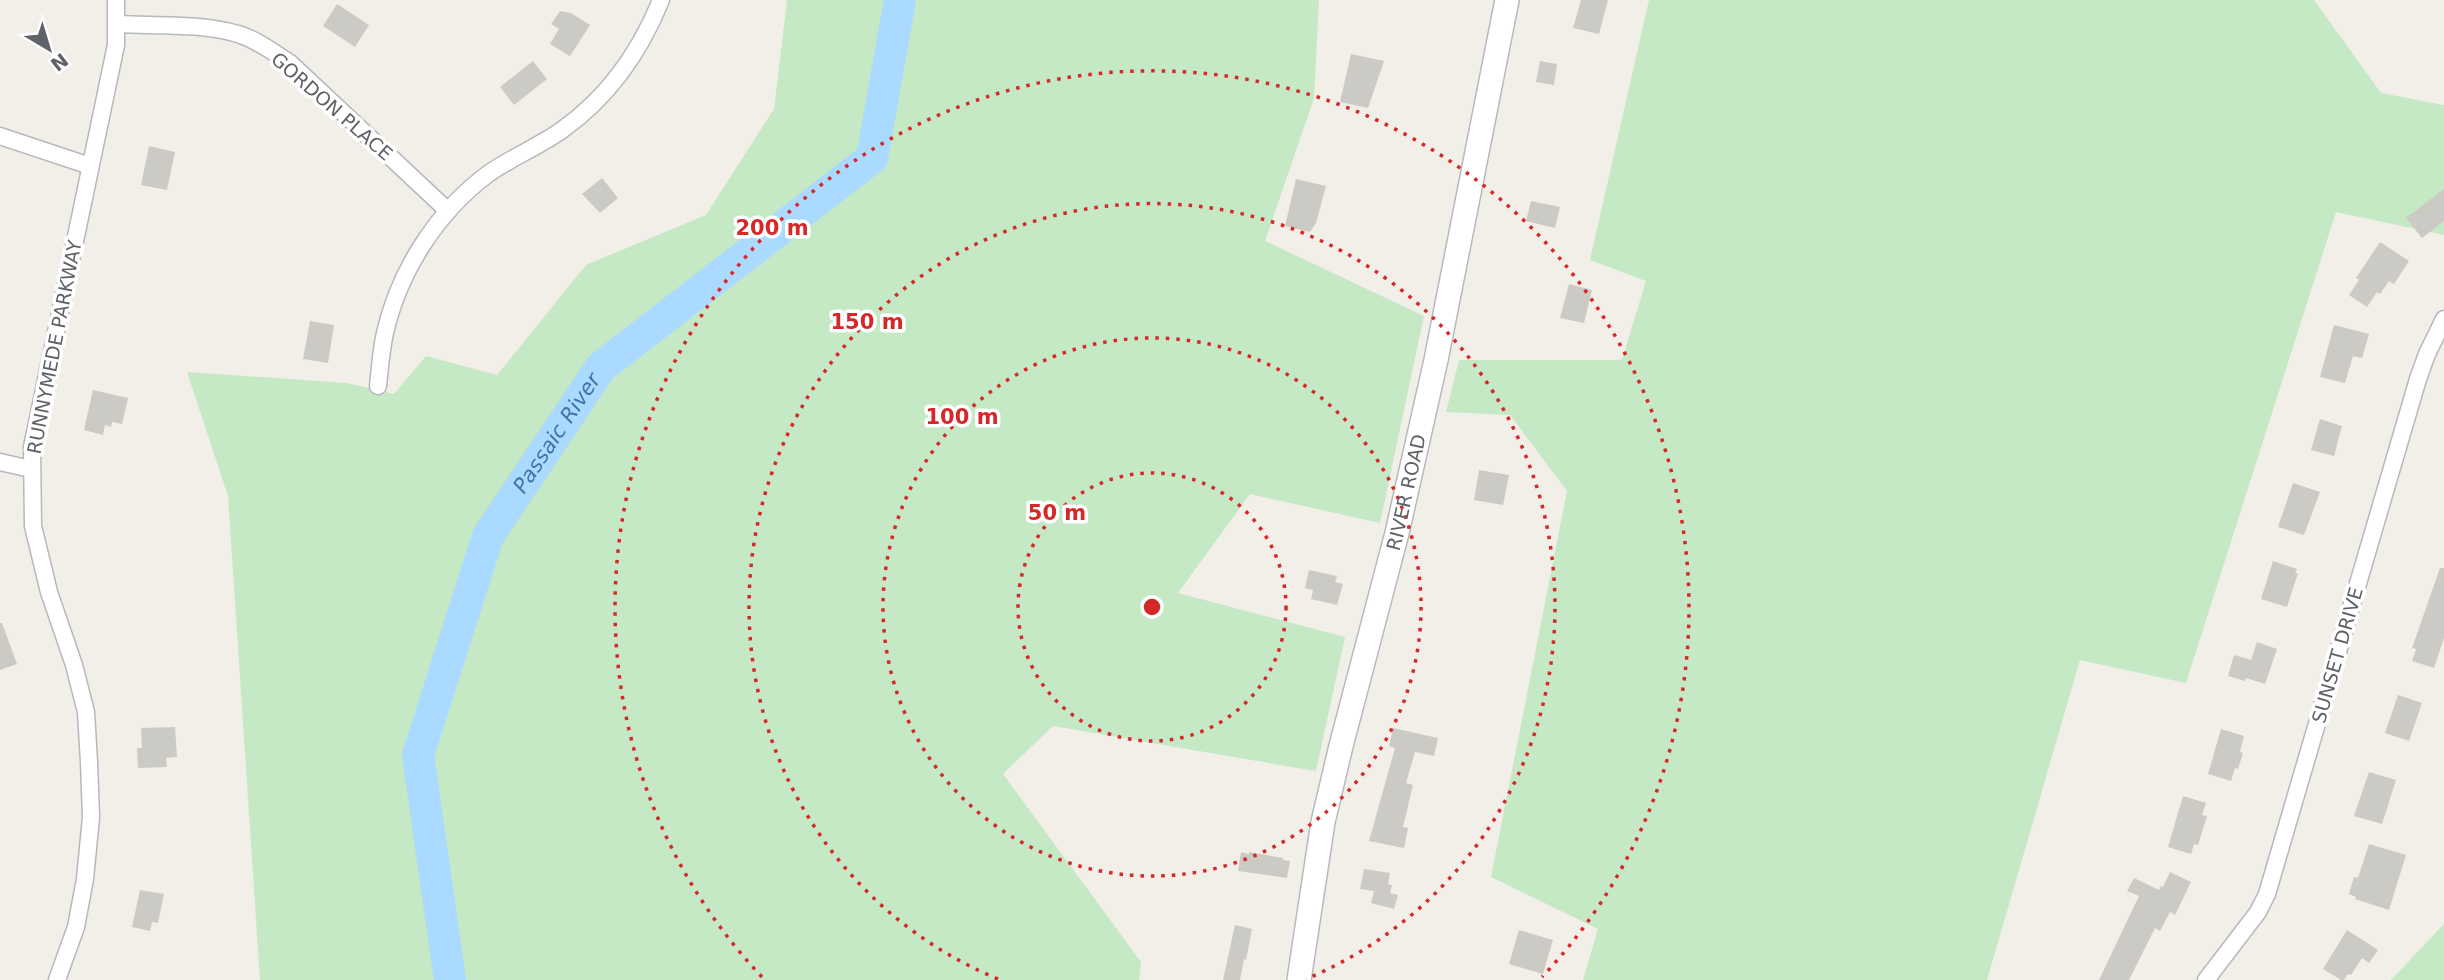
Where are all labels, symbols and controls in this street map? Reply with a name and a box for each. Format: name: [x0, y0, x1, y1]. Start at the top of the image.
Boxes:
north arrow: [14, 14, 84, 84]
street label: GORDON PLACE: [267, 47, 397, 165]
text: N: [46, 49, 73, 76]
text: 200 m: [735, 216, 809, 240]
street label: RUNNYMEDE PARKWAY: [22, 238, 86, 456]
text: 150 m: [830, 310, 904, 334]
water label: Passaic River: [508, 368, 606, 497]
text: 100 m: [925, 405, 999, 429]
street label: RIVER ROAD: [1382, 432, 1430, 553]
text: 50 m: [1028, 501, 1086, 525]
street label: SUNSET DRIVE: [2307, 585, 2367, 725]
centre of rings: [1140, 595, 1164, 619]

